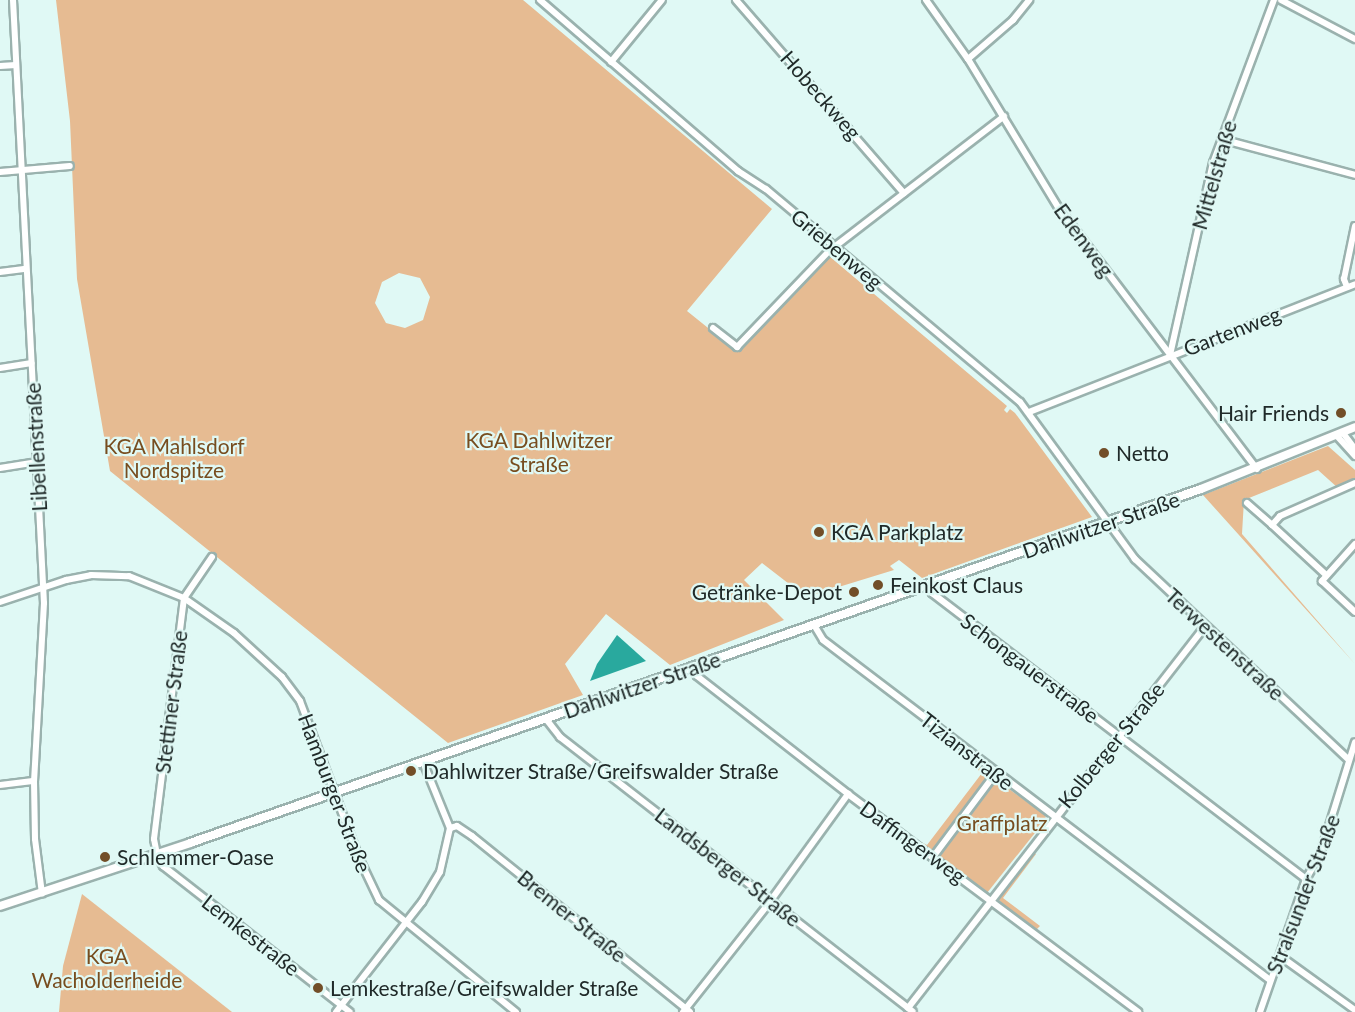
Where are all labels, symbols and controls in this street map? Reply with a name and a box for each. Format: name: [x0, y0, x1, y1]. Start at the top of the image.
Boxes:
street label: Hobeckweg: [776, 45, 866, 145]
street label: Mittelstraße: [1186, 117, 1242, 233]
street label: Edenweg: [1049, 198, 1119, 282]
street label: Griebenweg: [786, 203, 888, 295]
street label: Gartenweg: [1180, 301, 1284, 361]
street label: Libellenstraße: [20, 382, 52, 512]
place label: Hair Friends: [1217, 400, 1329, 426]
marker: Hair Friends: [1334, 406, 1348, 420]
park label: KGA Dahlwitzer Straße: [465, 427, 613, 477]
park label: KGA Mahlsdorf Nordspitze: [103, 433, 245, 483]
place label: Netto: [1116, 440, 1169, 466]
marker: Netto: [1097, 446, 1111, 460]
street label: Dahlwitzer Straße: [1019, 486, 1183, 564]
place label: KGA Parkplatz: [831, 519, 964, 545]
marker: KGA Parkplatz: [812, 525, 826, 539]
place label: Feinkost Claus: [890, 572, 1023, 598]
marker: Feinkost Claus: [871, 578, 885, 592]
place label: Getränke-Depot: [692, 579, 842, 605]
street label: Terwestenstraße: [1160, 583, 1290, 705]
marker: Getränke-Depot: [847, 585, 861, 599]
street label: Schongauerstraße: [956, 608, 1104, 728]
street label: Stettiner Straße: [150, 629, 192, 775]
street label: Dahlwitzer Straße: [560, 646, 724, 724]
street label: Kolberger Straße: [1053, 677, 1169, 813]
street label: Tizianstraße: [915, 707, 1019, 795]
street label: Hamburger Straße: [293, 710, 377, 876]
place label: Dahlwitzer Straße/Greifswalder Straße: [423, 758, 779, 784]
marker: Dahlwitzer Straße/Greifswalder Straße: [404, 764, 418, 778]
street label: Daffingerweg: [855, 795, 971, 889]
street label: Landsberger Straße: [650, 802, 806, 932]
park label: Graffplatz: [957, 810, 1047, 836]
street label: Stralsunder Straße: [1261, 810, 1345, 978]
place label: Schlemmer-Oase: [117, 844, 274, 870]
marker: Schlemmer-Oase: [98, 850, 112, 864]
street label: Bremer Straße: [513, 864, 631, 968]
street label: Lemkestraße: [197, 889, 305, 981]
park label: KGA Wacholderheide: [32, 943, 182, 993]
place label: Lemkestraße/Greifswalder Straße: [330, 975, 639, 1001]
marker: Lemkestraße/Greifswalder Straße: [311, 981, 325, 995]

